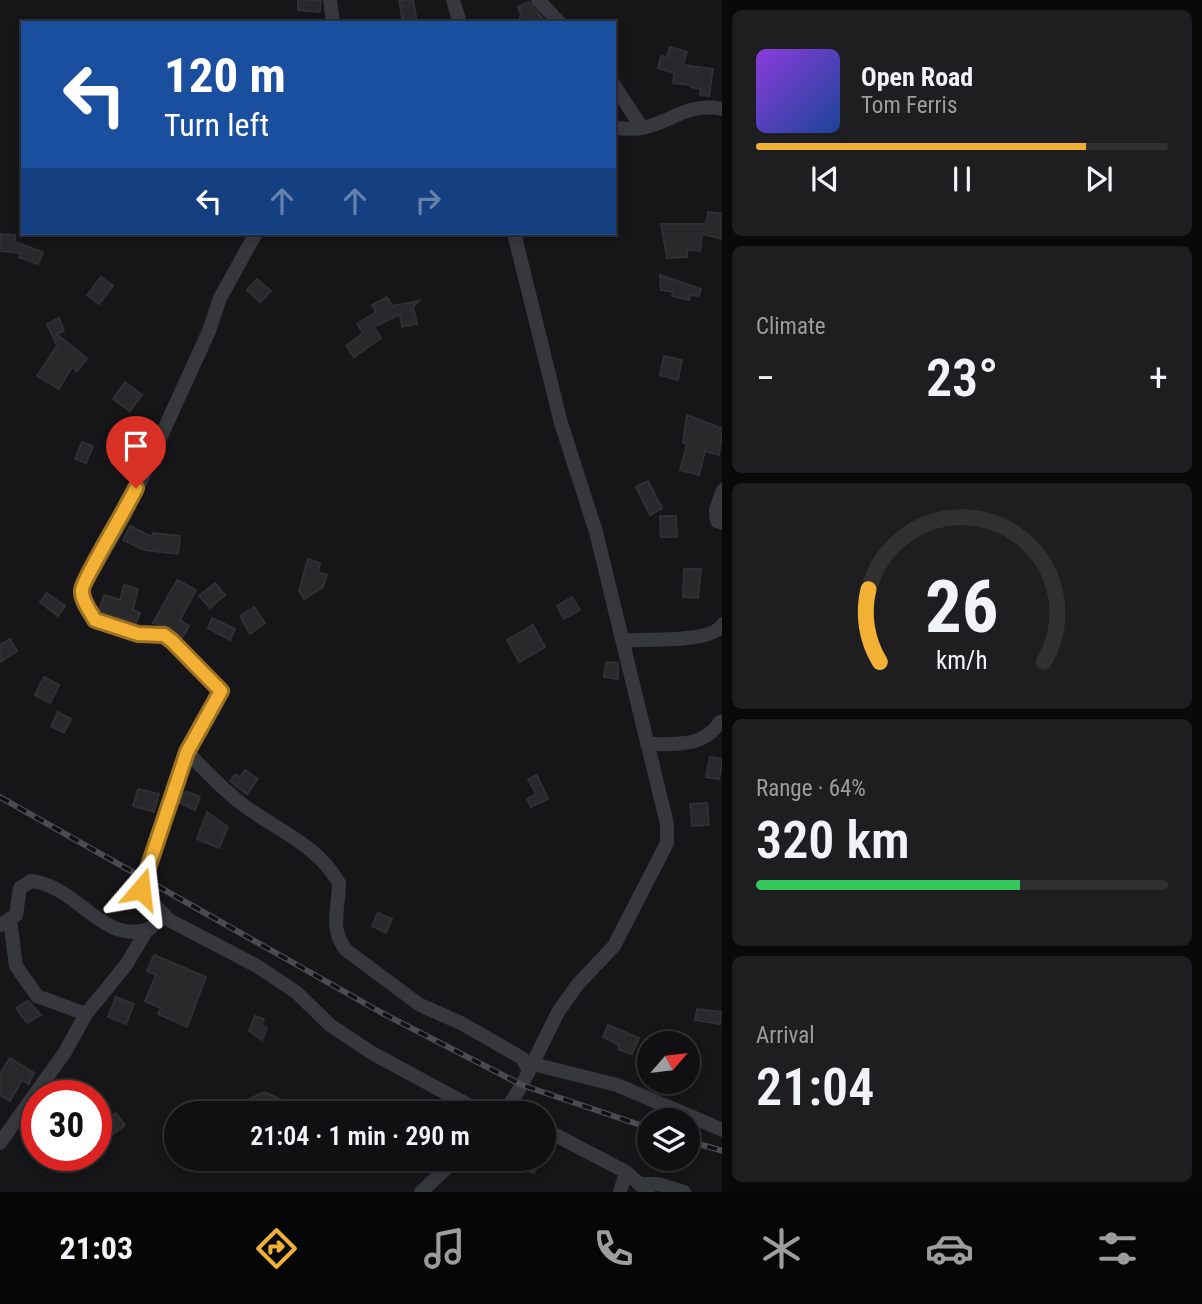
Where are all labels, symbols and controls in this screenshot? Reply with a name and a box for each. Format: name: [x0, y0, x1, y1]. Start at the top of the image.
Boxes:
text: 120 m: [164, 47, 286, 104]
icon: left: [49, 49, 140, 140]
text: Open Road: [861, 62, 973, 92]
text: Tom Ferris: [861, 92, 957, 119]
text: Turn left: [164, 106, 269, 144]
icon: previous: [806, 160, 844, 198]
icon: pause: [943, 160, 981, 198]
icon: next: [1080, 160, 1118, 198]
icon: left: [190, 182, 228, 220]
icon: ahead: [263, 182, 301, 220]
icon: ahead: [336, 182, 374, 220]
icon: right: [409, 182, 447, 220]
text: Climate: [756, 313, 826, 340]
text: 23°: [926, 348, 998, 409]
text: −: [756, 356, 775, 400]
text: +: [1149, 356, 1168, 400]
pin: [106, 416, 166, 488]
icon: arrive: [117, 427, 155, 465]
text: 26: [925, 564, 999, 650]
text: km/h: [936, 646, 988, 675]
text: Range · 64%: [756, 775, 866, 802]
text: 320 km: [756, 810, 910, 871]
position arrow: [104, 852, 178, 926]
text: Arrival: [756, 1022, 815, 1049]
north arrow: [637, 1031, 700, 1094]
map controls: [637, 1031, 700, 1171]
text: 21:04: [756, 1057, 874, 1118]
speed limit sign: 30: [21, 1080, 112, 1171]
button: layers: [637, 1108, 700, 1171]
text: 21:04 · 1 min · 290 m: [250, 1121, 470, 1151]
icon: directions: [252, 1224, 301, 1273]
icon: music: [420, 1224, 469, 1273]
icon: phone: [589, 1224, 638, 1273]
icon: climate: [757, 1224, 806, 1273]
icon: car: [925, 1224, 974, 1273]
icon: filters: [1093, 1224, 1142, 1273]
text: 21:03: [60, 1229, 133, 1267]

